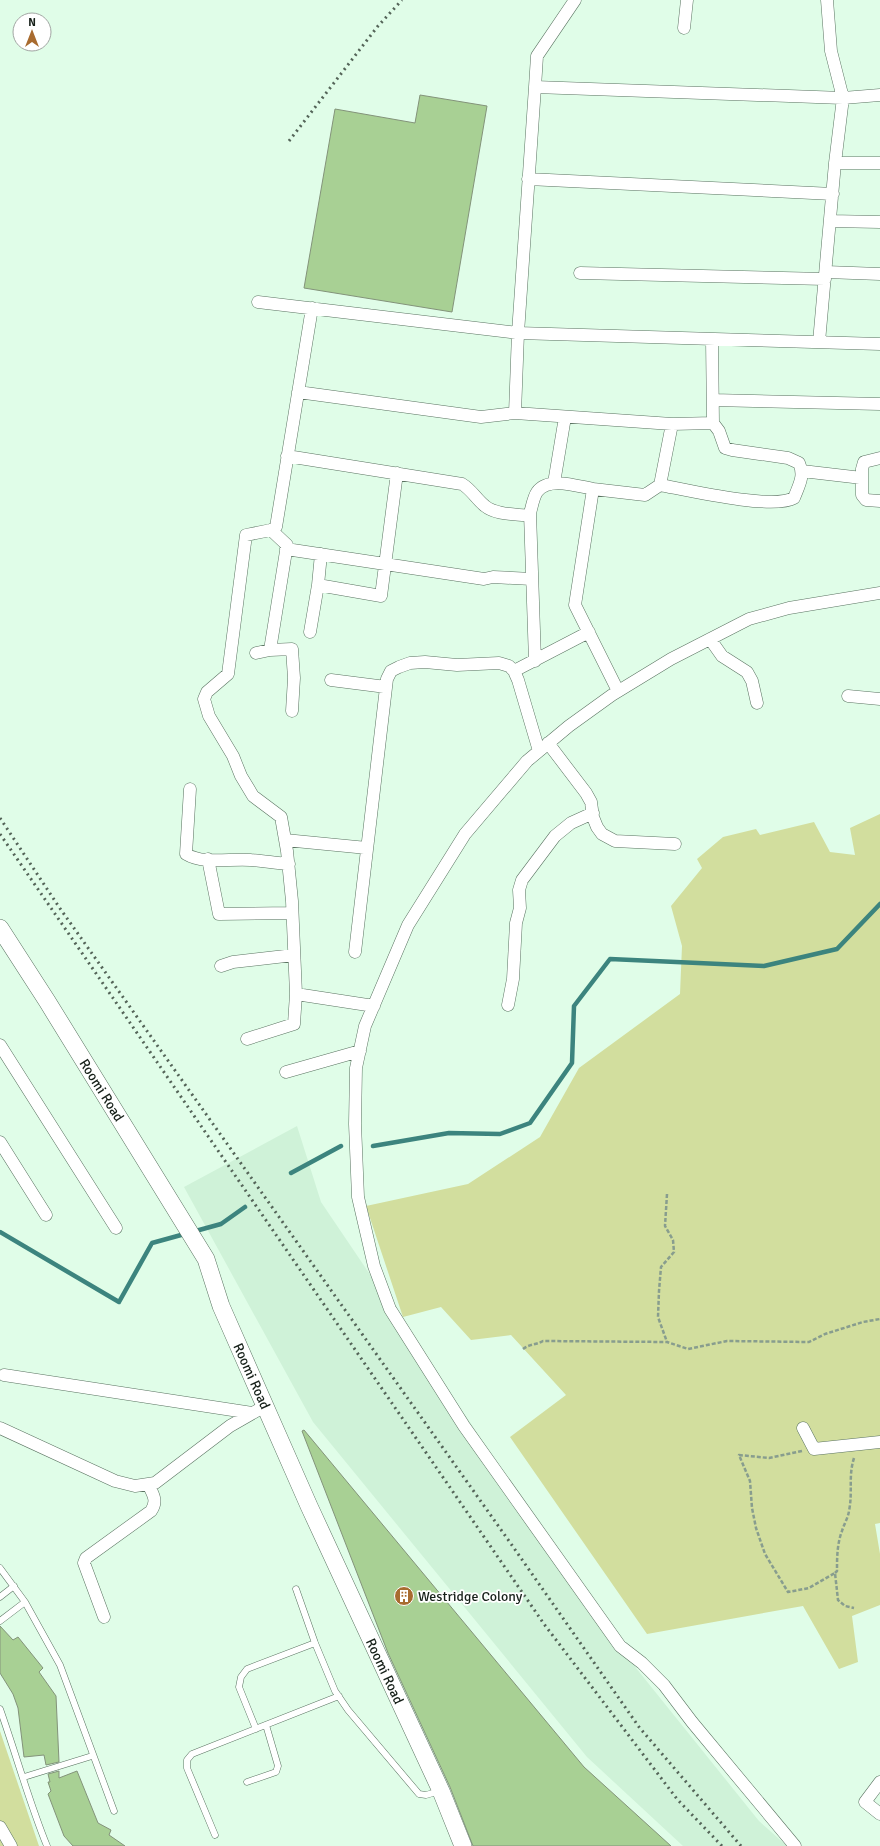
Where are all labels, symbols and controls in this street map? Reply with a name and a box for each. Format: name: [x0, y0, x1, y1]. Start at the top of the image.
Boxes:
north arrow: [12, 12, 52, 52]
text: N: [28, 16, 36, 29]
street label: Roomi Road: [76, 1056, 128, 1125]
street label: Roomi Road: [229, 1340, 274, 1412]
building icon: Westridge Colony: [393, 1585, 415, 1607]
place label: Westridge Colony: [418, 1588, 523, 1605]
street label: Roomi Road: [362, 1636, 407, 1707]

